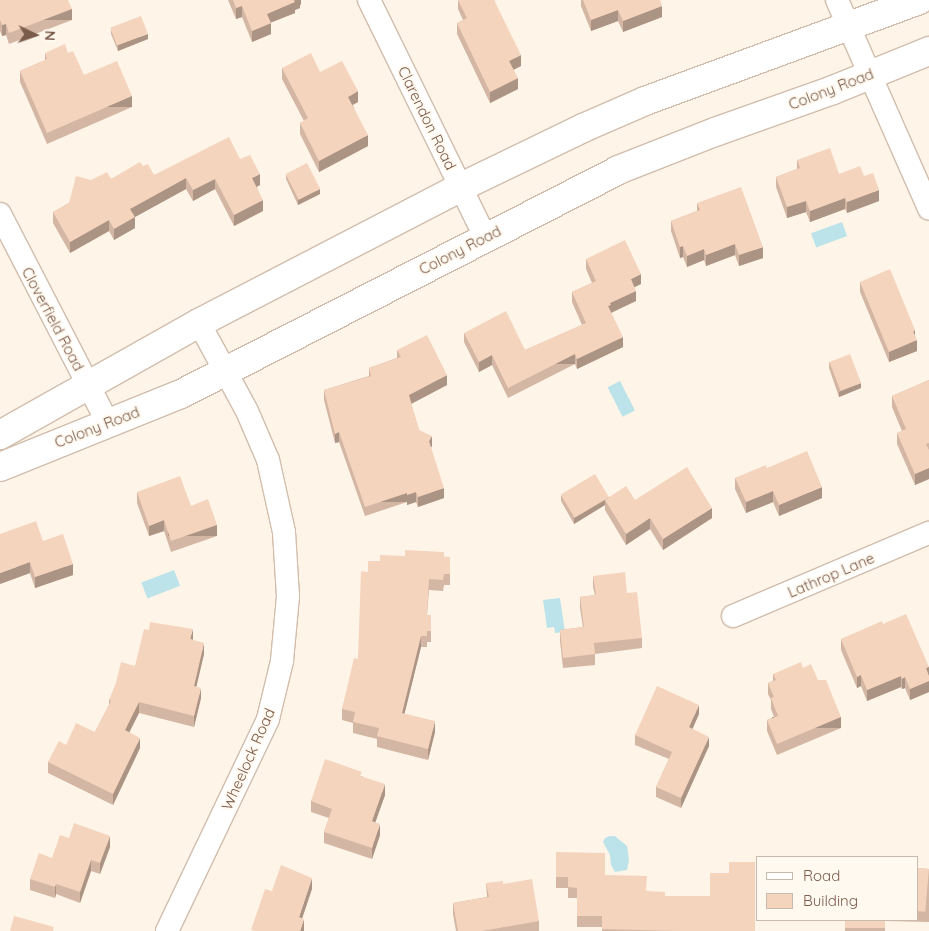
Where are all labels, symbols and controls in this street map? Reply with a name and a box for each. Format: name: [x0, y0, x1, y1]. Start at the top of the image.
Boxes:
north arrow: [10, 10, 60, 60]
text: N: [41, 30, 59, 41]
street label: Clarendon Road: [394, 63, 460, 173]
street label: Colony Road: [786, 65, 876, 113]
street label: Colony Road: [416, 222, 504, 278]
street label: Cloverfield Road: [18, 264, 88, 374]
street label: Colony Road: [52, 403, 142, 451]
street label: Lathrop Lane: [785, 549, 877, 601]
street label: Wheelock Road: [218, 705, 278, 813]
legend: [756, 856, 919, 921]
text: Road: [803, 866, 840, 885]
text: Building: [803, 891, 858, 910]

